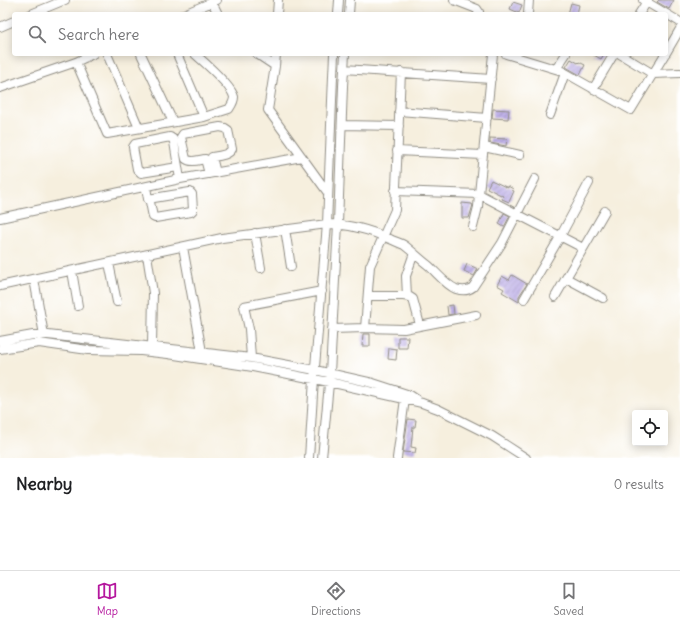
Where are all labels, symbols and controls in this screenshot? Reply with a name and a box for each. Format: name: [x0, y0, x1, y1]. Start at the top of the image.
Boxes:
search box: [12, 12, 668, 56]
icon: search: [26, 23, 48, 45]
text: Search here: [58, 25, 139, 44]
map controls: [632, 410, 668, 446]
button: locate: [632, 410, 668, 446]
text: Nearby: [16, 473, 72, 495]
text: 0 results: [614, 476, 664, 493]
tab: Map: [96, 580, 118, 618]
tab: Directions: [311, 580, 361, 618]
tab: Saved: [553, 580, 584, 618]

